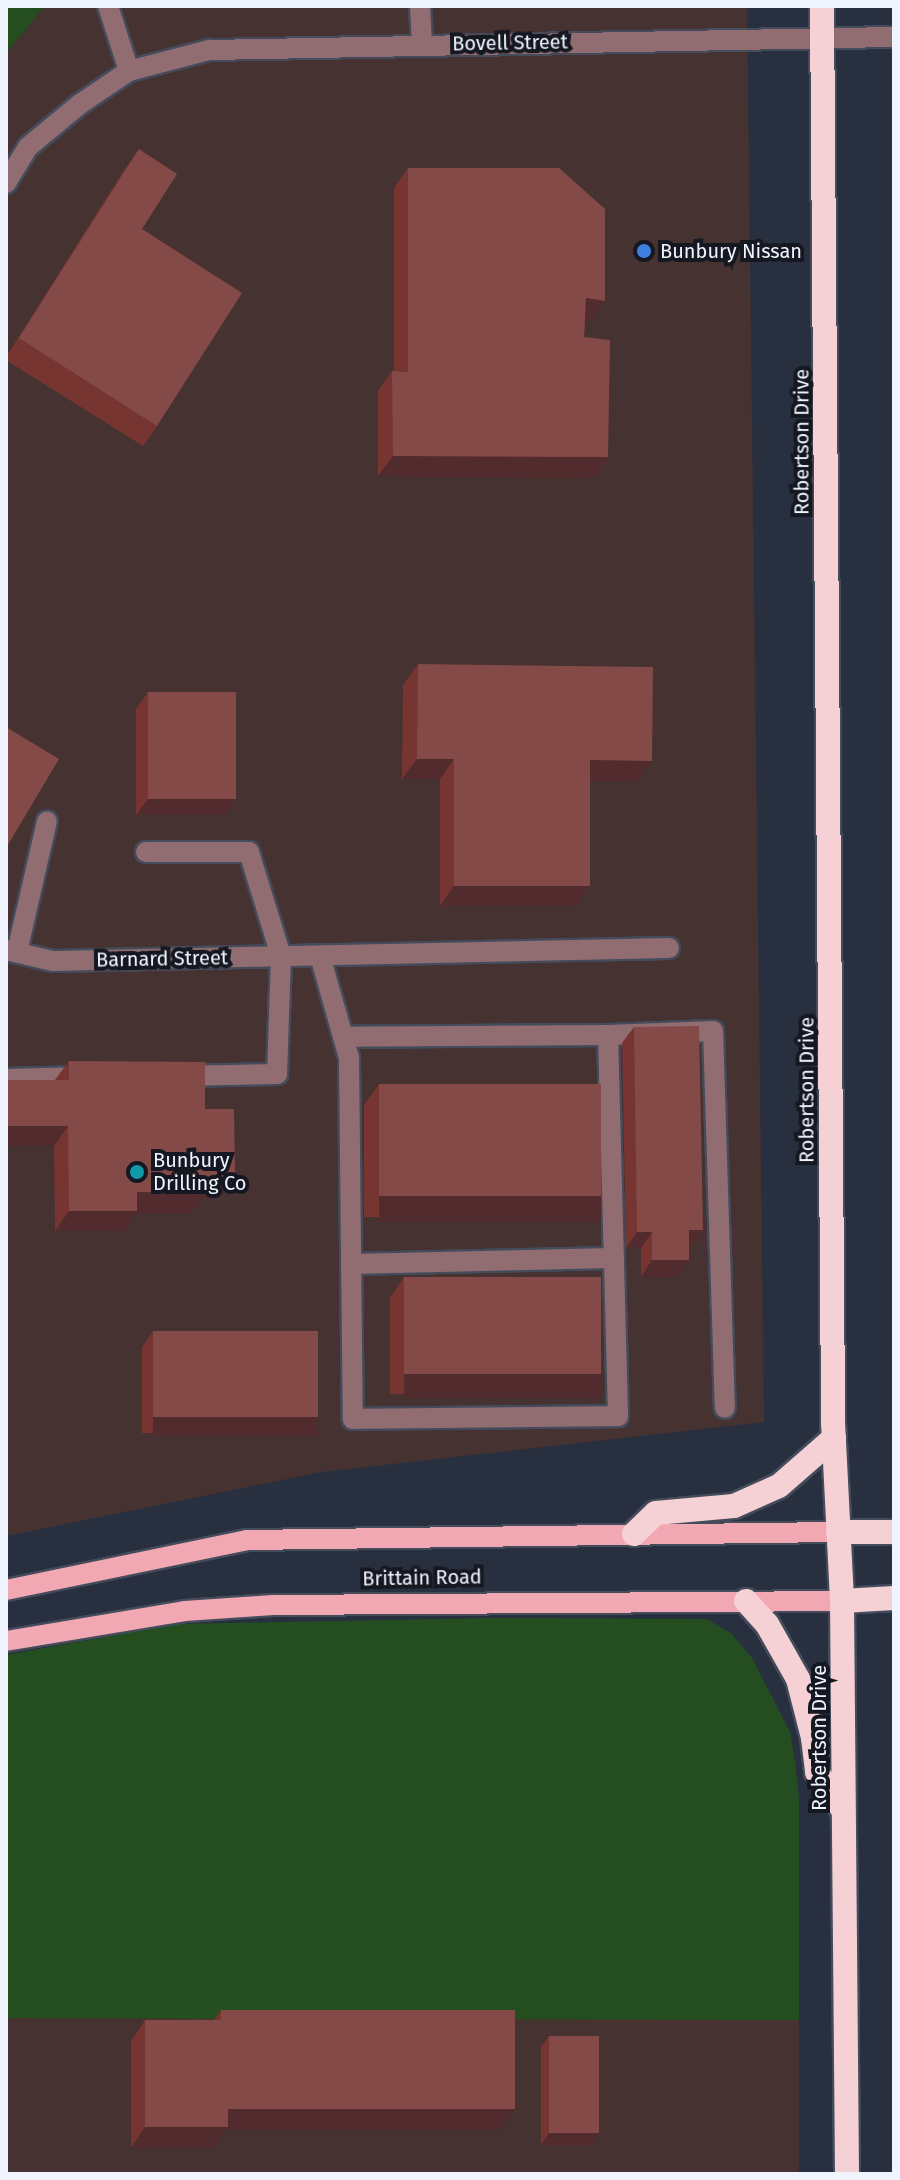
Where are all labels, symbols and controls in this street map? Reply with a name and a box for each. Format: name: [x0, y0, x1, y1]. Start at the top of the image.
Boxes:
street label: Bovell Street: [452, 30, 568, 56]
place label: Bunbury Nissan: [660, 239, 802, 263]
marker: Bunbury Nissan: [635, 242, 653, 260]
street label: Robertson Drive: [790, 369, 814, 515]
street label: Barnard Street: [96, 946, 228, 972]
street label: Robertson Drive: [795, 1017, 819, 1163]
place label: Bunbury Drilling Co: [153, 1148, 246, 1195]
marker: Bunbury Drilling Co: [128, 1163, 146, 1181]
street label: Brittain Road: [362, 1565, 482, 1591]
street label: Robertson Drive: [807, 1665, 831, 1811]

